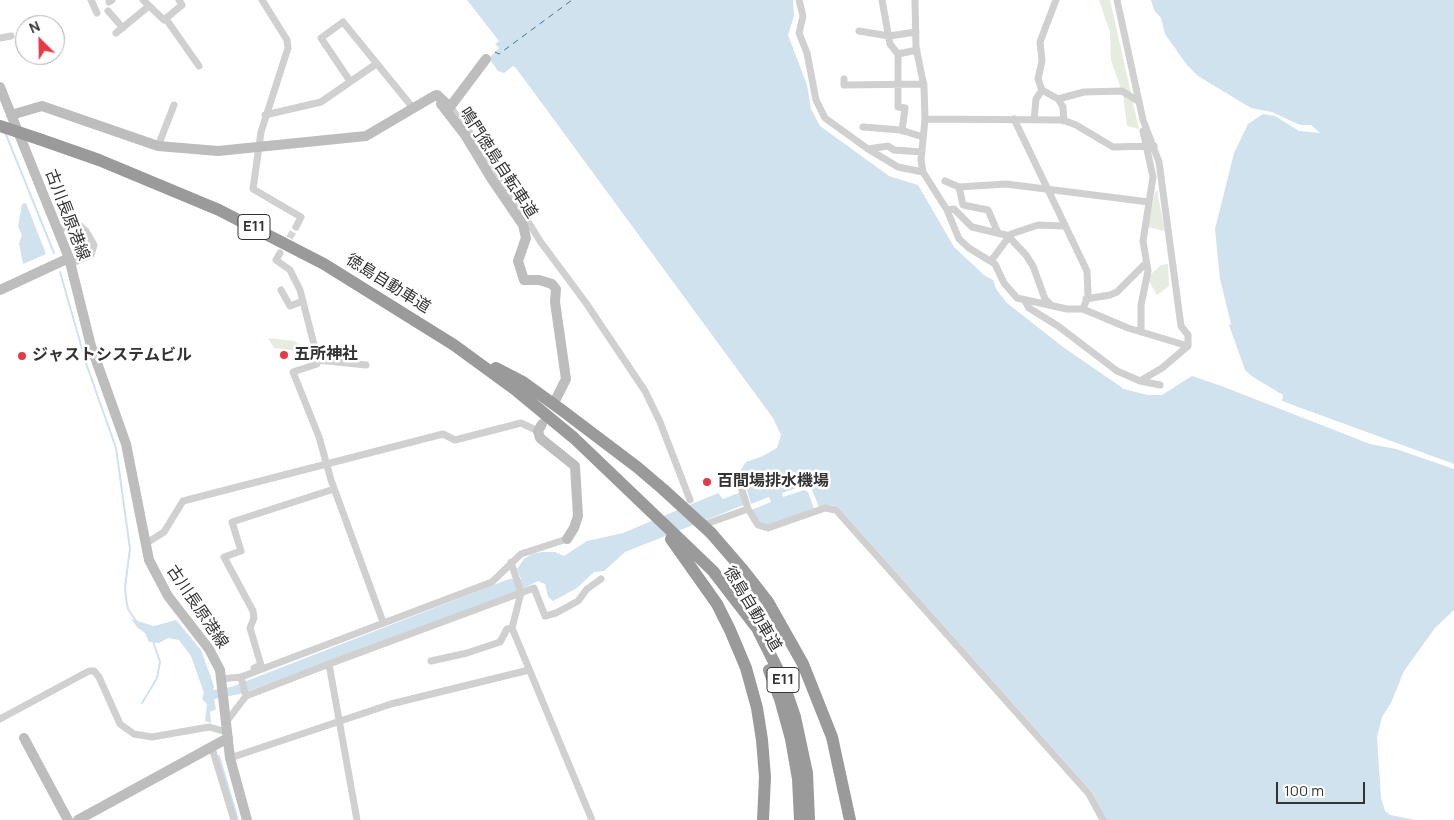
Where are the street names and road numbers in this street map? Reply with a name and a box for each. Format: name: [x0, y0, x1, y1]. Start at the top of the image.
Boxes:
street label: 鳴門徳島自転車道: [455, 104, 541, 222]
street label: 古川長原港線: [41, 167, 93, 263]
road number: E11: [238, 214, 270, 240]
street label: 徳島自動車道: [342, 250, 434, 318]
street label: 古川長原港線: [162, 562, 232, 652]
street label: 徳島自動車道: [719, 563, 785, 655]
road number: E11: [767, 668, 799, 692]

